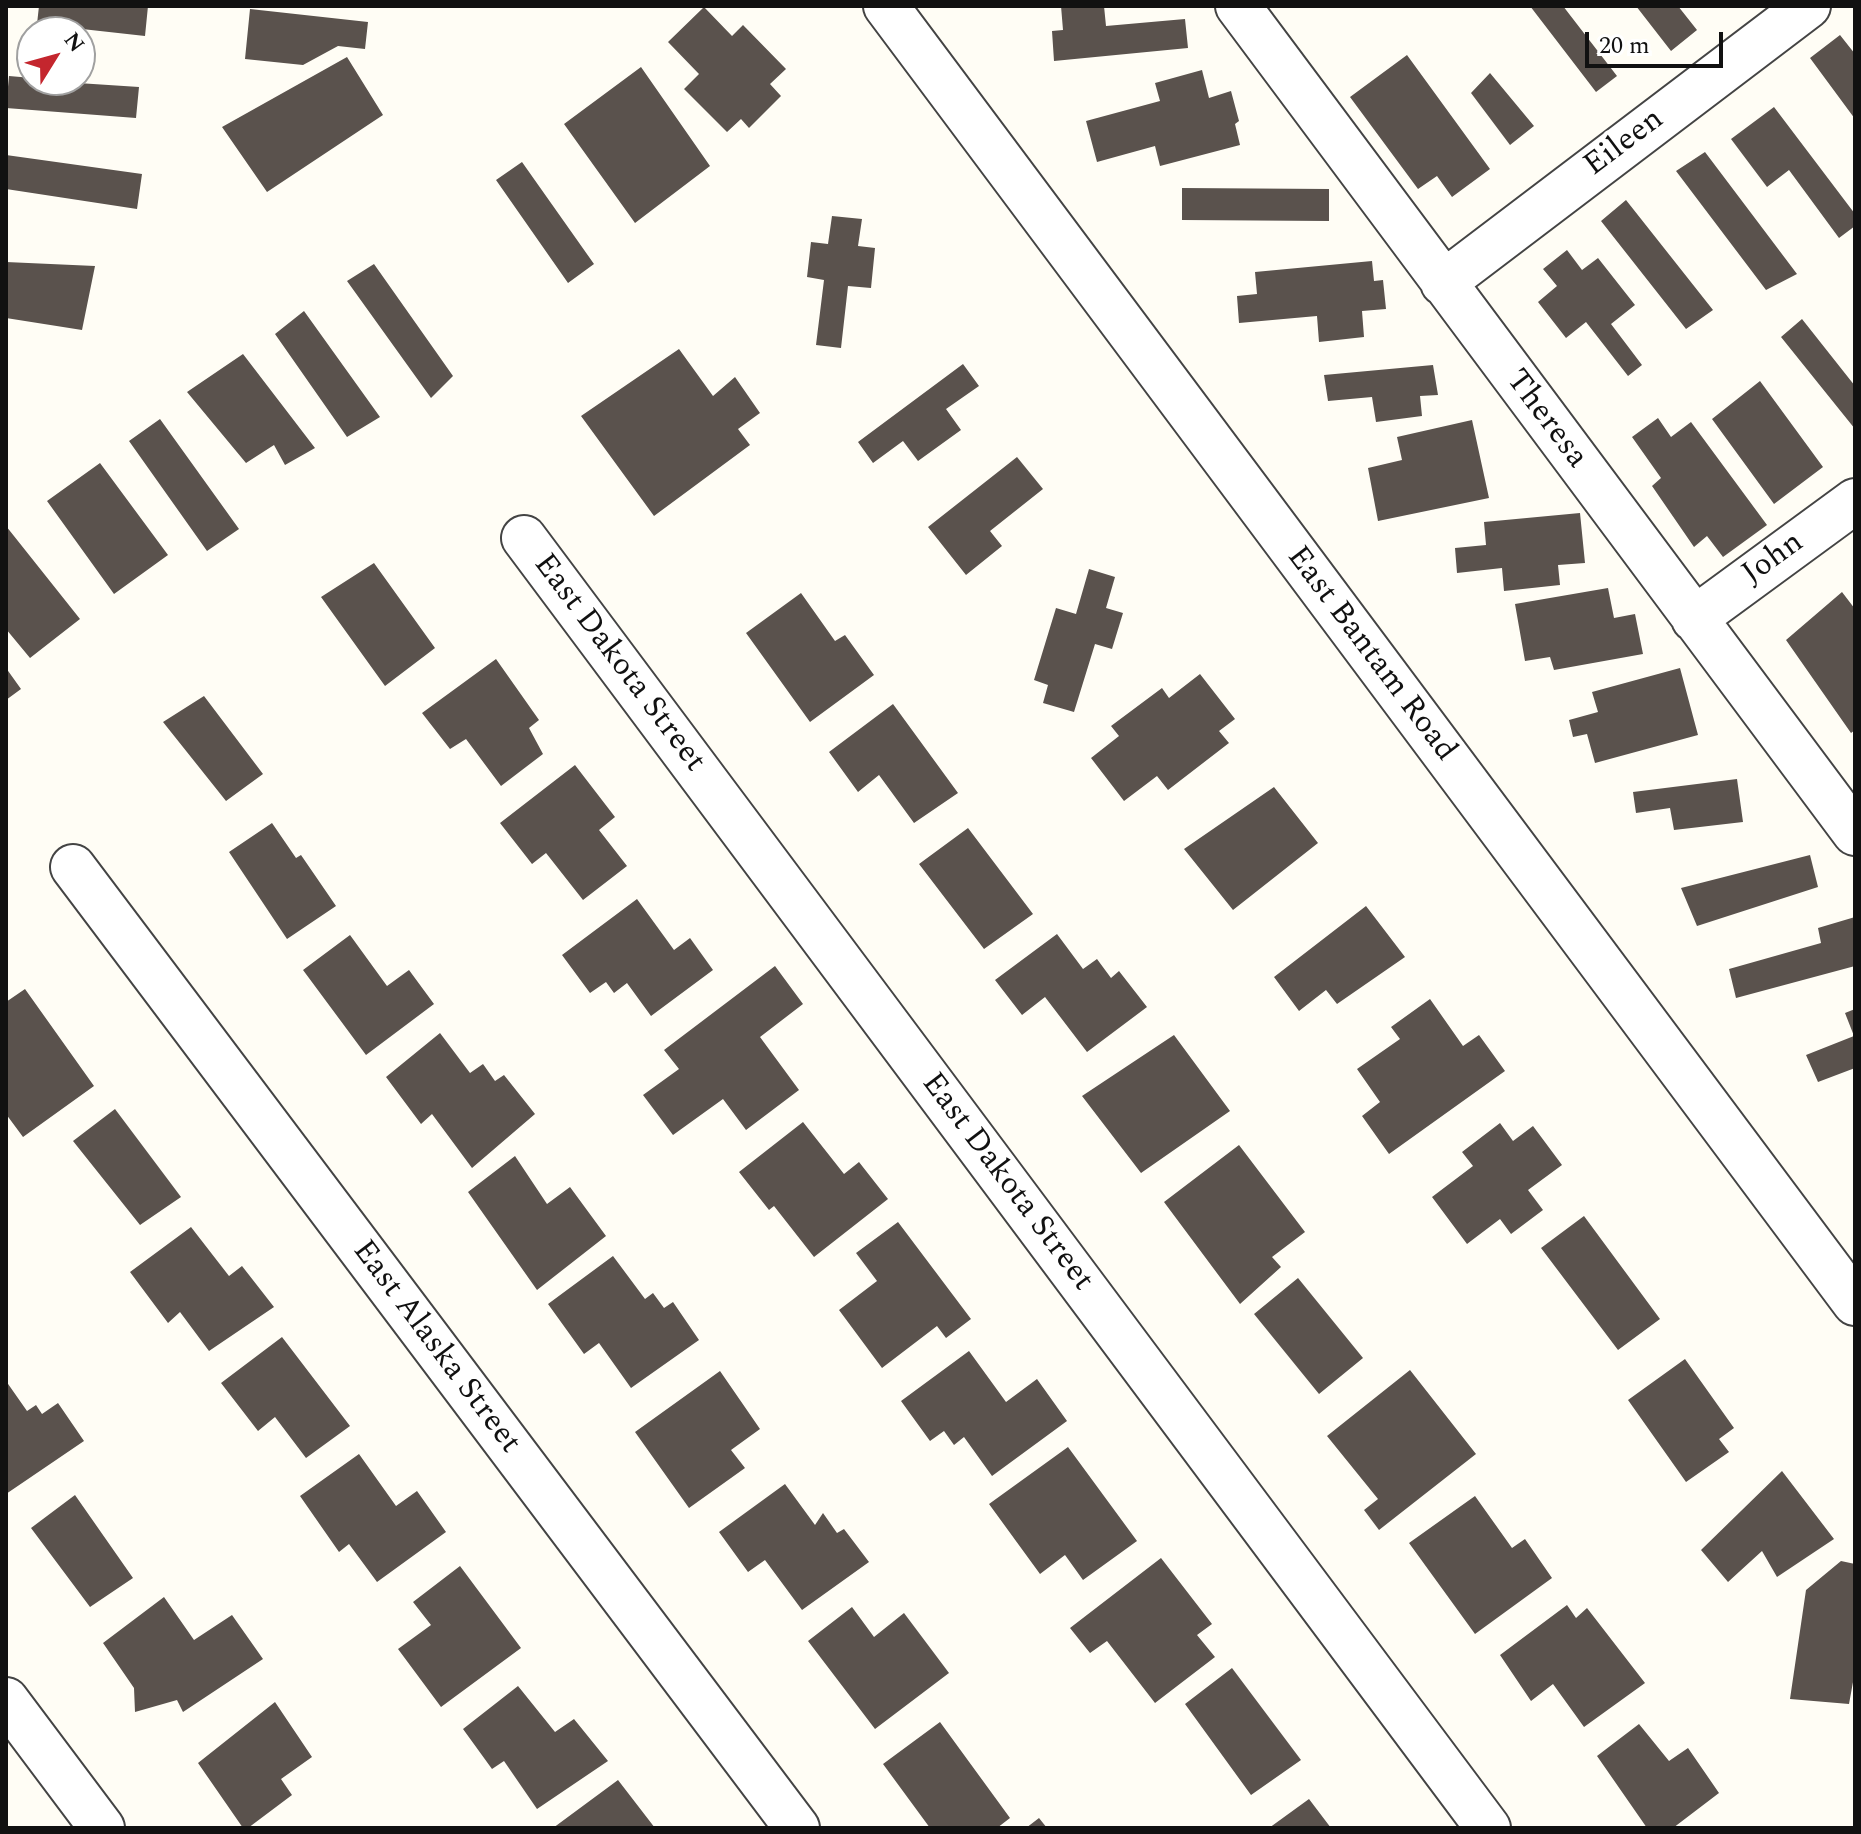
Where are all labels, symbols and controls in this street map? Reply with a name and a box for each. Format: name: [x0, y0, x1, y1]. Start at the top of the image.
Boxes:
north arrow: [16, 16, 96, 96]
scale bar: [1589, 16, 1727, 66]
text: N: [55, 25, 93, 60]
text: 20 m: [1599, 28, 1650, 64]
street label: Eileen: [1578, 102, 1672, 186]
street label: Theresa: [1496, 363, 1594, 477]
street label: John: [1736, 525, 1812, 595]
street label: East Bantam Road: [1277, 540, 1463, 770]
street label: East Dakota Street: [524, 547, 712, 781]
street label: East Dakota Street: [912, 1066, 1100, 1300]
street label: East Alaska Street: [342, 1234, 528, 1462]

